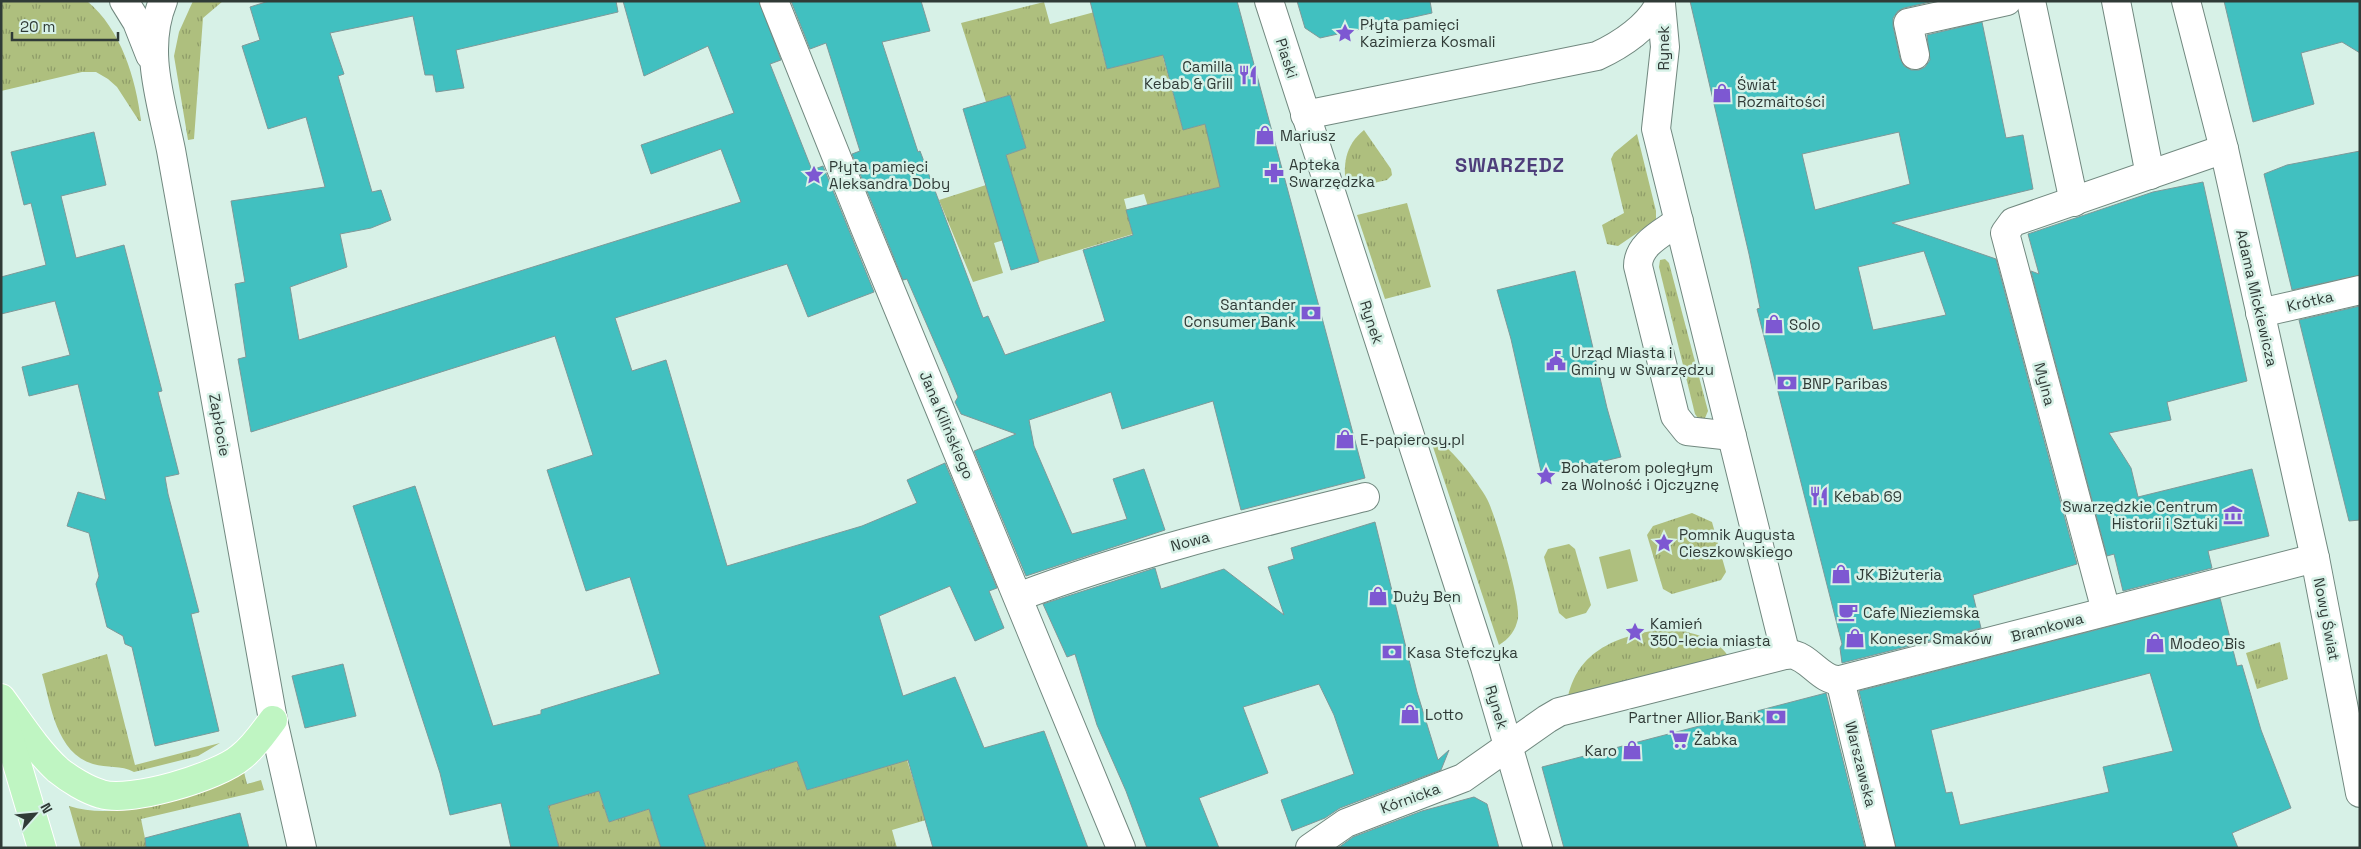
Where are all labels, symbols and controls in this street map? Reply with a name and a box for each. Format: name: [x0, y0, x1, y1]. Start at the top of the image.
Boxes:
scale bar: [12, 10, 119, 42]
place label: Płyta pamięci Kazimierza Kosmali: [1360, 15, 1496, 51]
text: 20 m: [20, 17, 55, 36]
place icon: Płyta pamięci Kazimierza Kosmali: [1334, 22, 1356, 44]
street label: Rynek: [1654, 26, 1673, 70]
street label: Piaski: [1272, 36, 1302, 80]
place label: Camilla Kebab & Grill: [1144, 57, 1233, 93]
restaurant icon: Camilla Kebab & Grill: [1237, 64, 1259, 86]
place label: Świat Rozmaitości: [1737, 75, 1825, 111]
shop icon: Świat Rozmaitości: [1711, 82, 1733, 104]
shop icon: Mariusz: [1254, 124, 1276, 146]
place label: Mariusz: [1280, 126, 1336, 145]
district label: SWARZĘDZ: [1455, 152, 1565, 178]
place label: Apteka Swarzędzka: [1289, 155, 1375, 191]
place label: Płyta pamięci Aleksandra Doby: [829, 157, 950, 193]
pharmacy icon: Apteka Swarzędzka: [1263, 162, 1285, 184]
place icon: Płyta pamięci Aleksandra Doby: [803, 164, 825, 186]
street label: Adama Mickiewicza: [2232, 228, 2282, 369]
street label: Krótka: [2285, 286, 2335, 316]
place label: Santander Consumer Bank: [1184, 295, 1296, 331]
street label: Rynek: [1356, 298, 1388, 346]
bank icon: Santander Consumer Bank: [1300, 302, 1322, 324]
shop icon: Solo: [1763, 313, 1785, 335]
place label: Solo: [1789, 315, 1820, 334]
place label: Urząd Miasta i Gminy w Swarzędzu: [1571, 343, 1714, 379]
public building icon: Urząd Miasta i Gminy w Swarzędzu: [1545, 350, 1567, 372]
street label: Mylna: [2030, 360, 2060, 408]
street label: Jana Kilińskiego: [916, 368, 978, 482]
bank icon: BNP Paribas: [1776, 372, 1798, 394]
place label: BNP Paribas: [1802, 374, 1888, 393]
street label: Zapłocie: [205, 392, 235, 458]
shop icon: E-papierosy.pl: [1334, 428, 1356, 450]
place label: E-papierosy.pl: [1360, 430, 1465, 449]
place label: Bohaterom poległym za Wolność i Ojczyznę: [1561, 458, 1719, 494]
place icon: Bohaterom poległym za Wolność i Ojczyznę: [1535, 465, 1557, 487]
restaurant icon: Kebab 69: [1808, 485, 1830, 507]
place label: Kebab 69: [1834, 487, 1902, 506]
place label: Swarzędzkie Centrum Historii i Sztuki: [2062, 497, 2218, 533]
museum icon: Swarzędzkie Centrum Historii i Sztuki: [2222, 504, 2244, 526]
place label: Pomnik Augusta Cieszkowskiego: [1679, 525, 1796, 561]
street label: Nowa: [1168, 527, 1212, 555]
place icon: Pomnik Augusta Cieszkowskiego: [1653, 532, 1675, 554]
shop icon: JK Biżuteria: [1830, 563, 1852, 585]
place label: JK Biżuteria: [1856, 565, 1942, 584]
street label: Nowy Świat: [2310, 576, 2344, 662]
shop icon: Duży Ben: [1367, 585, 1389, 607]
place label: Duży Ben: [1393, 587, 1461, 606]
cafe icon: Cafe Nieziemska: [1837, 601, 1859, 623]
place label: Cafe Nieziemska: [1863, 603, 1980, 622]
street label: Bramkowa: [2009, 608, 2086, 646]
place label: Kamień 350-lecia miasta: [1650, 614, 1771, 650]
place icon: Kamień 350-lecia miasta: [1624, 621, 1646, 643]
shop icon: Koneser Smaków: [1844, 627, 1866, 649]
place label: Koneser Smaków: [1870, 629, 1992, 648]
shop icon: Modeo Bis: [2144, 632, 2166, 654]
place label: Modeo Bis: [2170, 634, 2246, 653]
bank icon: Kasa Stefczyka: [1381, 641, 1403, 663]
place label: Kasa Stefczyka: [1407, 643, 1518, 662]
street label: Rynek: [1481, 683, 1513, 731]
shop icon: Lotto: [1399, 703, 1421, 725]
place label: Lotto: [1425, 705, 1463, 724]
bank icon: Partner Allior Bank: [1765, 706, 1787, 728]
place label: Partner Allior Bank: [1629, 708, 1761, 727]
street label: Warszawska: [1841, 719, 1881, 809]
supermarket icon: Żabka: [1668, 728, 1690, 750]
place label: Żabka: [1694, 730, 1738, 749]
shop icon: Karo: [1621, 739, 1643, 761]
place label: Karo: [1585, 741, 1617, 760]
street label: Kórnicka: [1378, 778, 1443, 818]
north arrow: [10, 789, 60, 839]
text: N: [36, 800, 57, 816]

